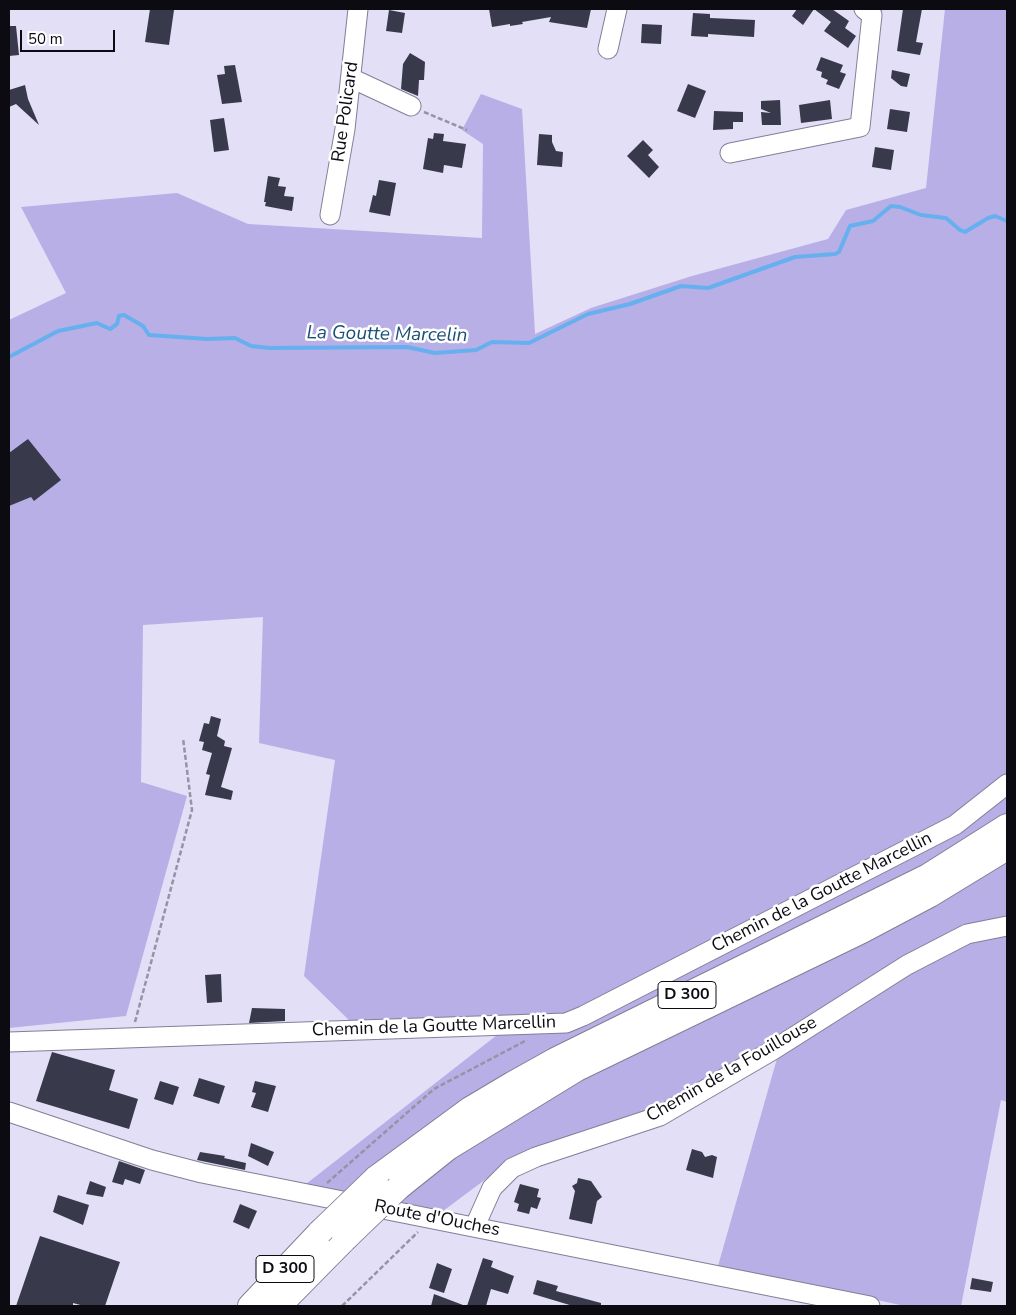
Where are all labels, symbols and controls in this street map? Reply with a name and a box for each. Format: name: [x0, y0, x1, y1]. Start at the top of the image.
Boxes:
scale bar: [22, 20, 118, 52]
text: 50 m: [28, 29, 63, 49]
street label: Rue Policard: [328, 60, 364, 164]
water label: La Goutte Marcelin: [306, 322, 468, 348]
street label: Chemin de la Goutte Marcellin: [708, 828, 936, 958]
road number: D 300: [658, 982, 716, 1008]
street label: Chemin de la Goutte Marcellin: [312, 1012, 556, 1042]
street label: Chemin de la Fouillouse: [643, 1012, 821, 1128]
street label: Route d'Ouches: [372, 1196, 502, 1242]
road number: D 300: [256, 1256, 314, 1282]

